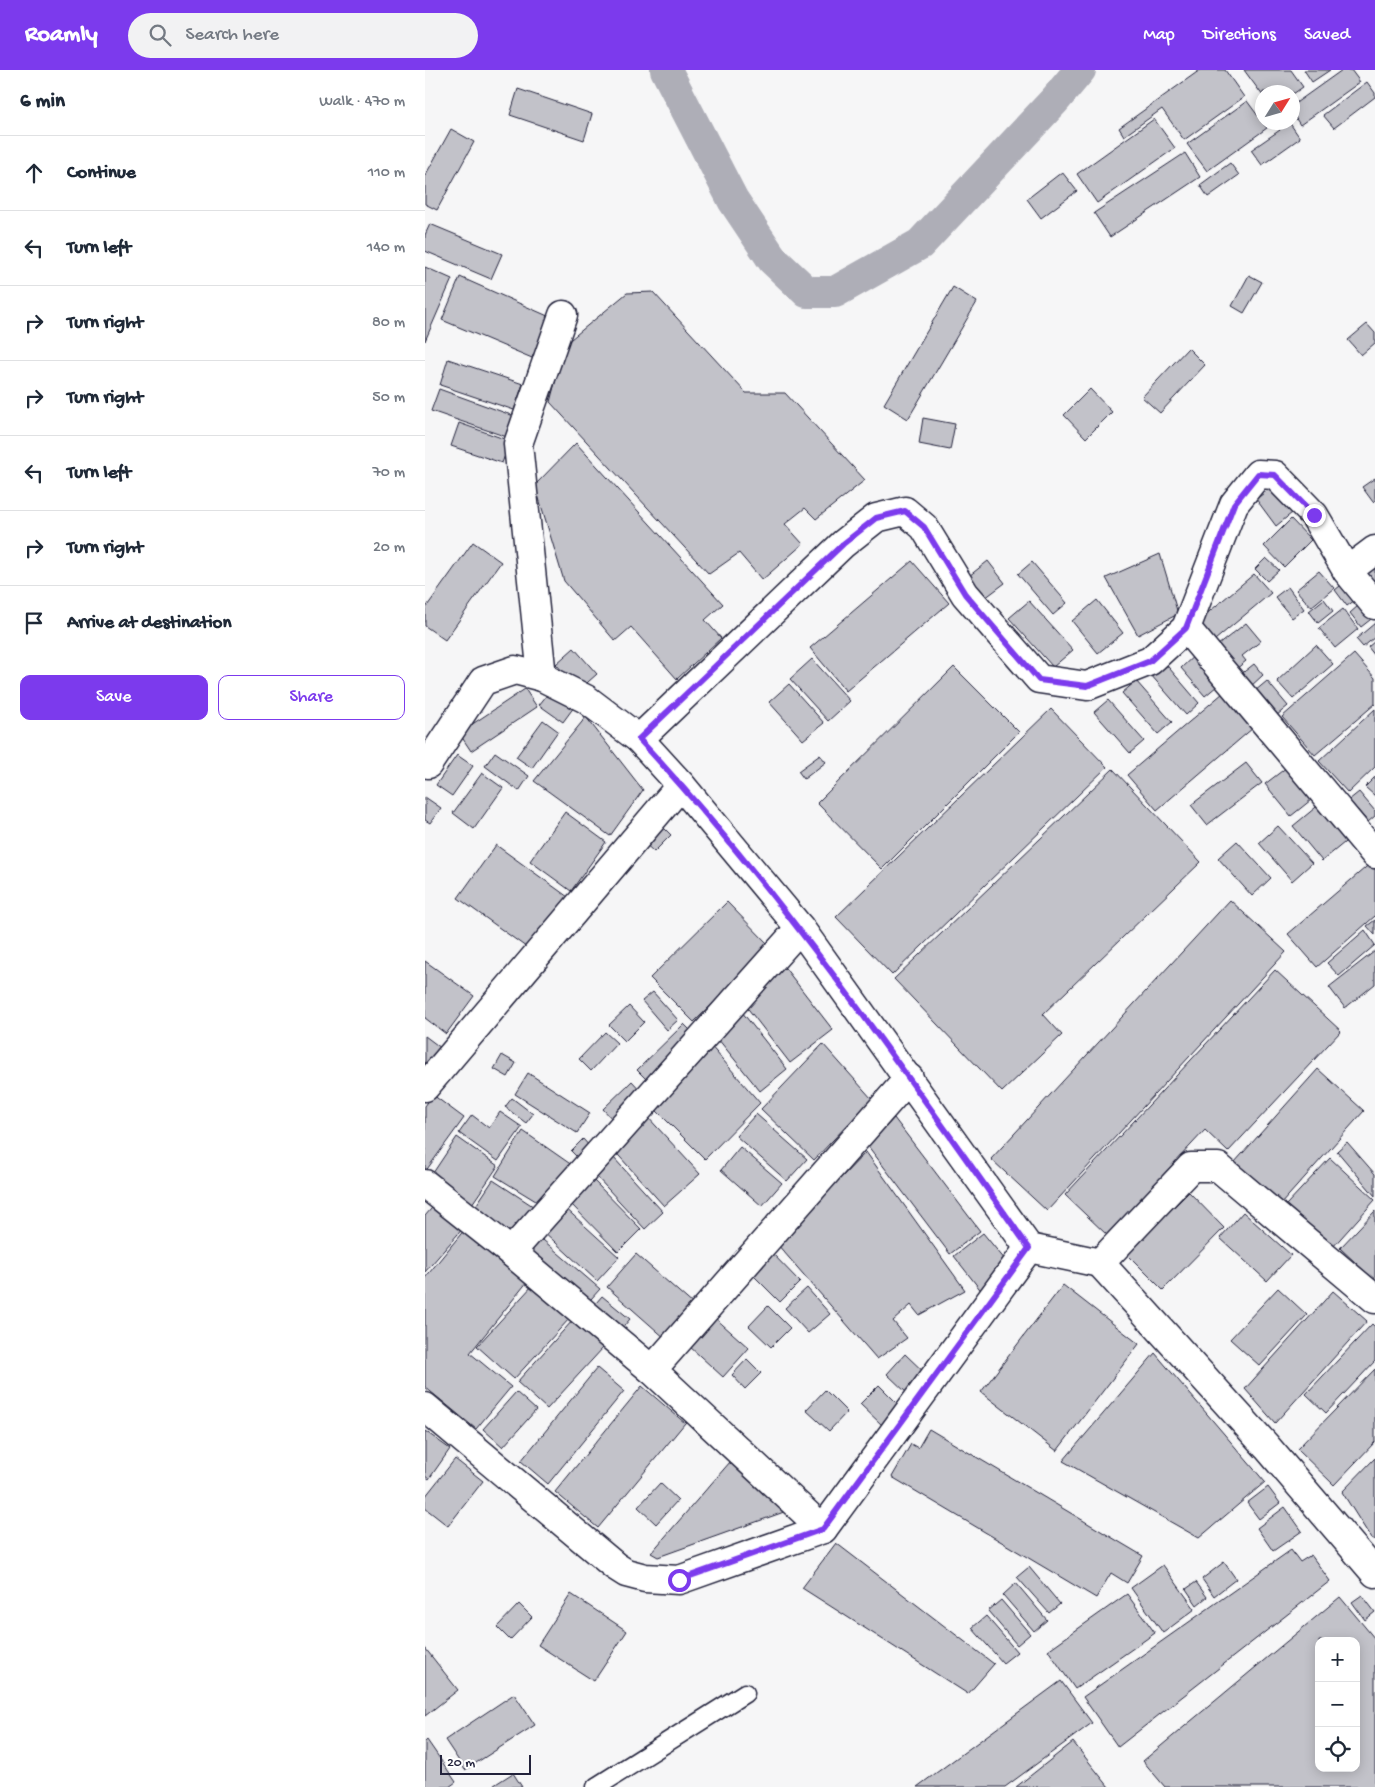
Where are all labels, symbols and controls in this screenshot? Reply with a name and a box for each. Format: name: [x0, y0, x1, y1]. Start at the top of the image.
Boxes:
search box: [128, 13, 478, 58]
text: Roamly: [25, 21, 98, 50]
icon: search: [146, 21, 174, 49]
text: Search here: [186, 24, 279, 47]
text: Map: [1143, 25, 1175, 46]
text: Directions: [1203, 25, 1276, 46]
text: Saved: [1304, 25, 1350, 46]
north arrow: [1255, 85, 1300, 130]
text: 6 min: [20, 90, 65, 115]
text: Walk · 470 m: [319, 93, 405, 112]
icon: ahead: [20, 159, 48, 187]
text: Continue: [67, 162, 136, 185]
text: 110 m: [368, 164, 405, 183]
icon: left: [20, 234, 48, 262]
text: Turn left: [67, 237, 131, 260]
text: 140 m: [367, 239, 405, 258]
icon: right: [20, 309, 48, 337]
text: Turn right: [67, 312, 143, 335]
text: 80 m: [372, 314, 405, 333]
icon: right: [20, 384, 48, 412]
text: Turn right: [67, 387, 143, 410]
text: 50 m: [372, 389, 405, 408]
icon: left: [20, 459, 48, 487]
text: Turn left: [67, 462, 131, 485]
text: 70 m: [372, 464, 405, 483]
route end: [1303, 504, 1326, 527]
icon: right: [20, 534, 48, 562]
text: Turn right: [67, 537, 143, 560]
text: 20 m: [373, 539, 405, 558]
icon: arrive: [20, 609, 48, 637]
text: Arrive at destination: [67, 612, 231, 635]
button: Save: [20, 675, 208, 720]
button: Share: [218, 675, 405, 720]
route start: [668, 1569, 691, 1592]
map controls: [1315, 1637, 1360, 1772]
button: +: [1315, 1637, 1360, 1682]
button: −: [1315, 1682, 1360, 1727]
button: locate: [1315, 1727, 1360, 1772]
scale bar: [440, 1752, 531, 1775]
text: 20 m: [447, 1755, 475, 1772]

